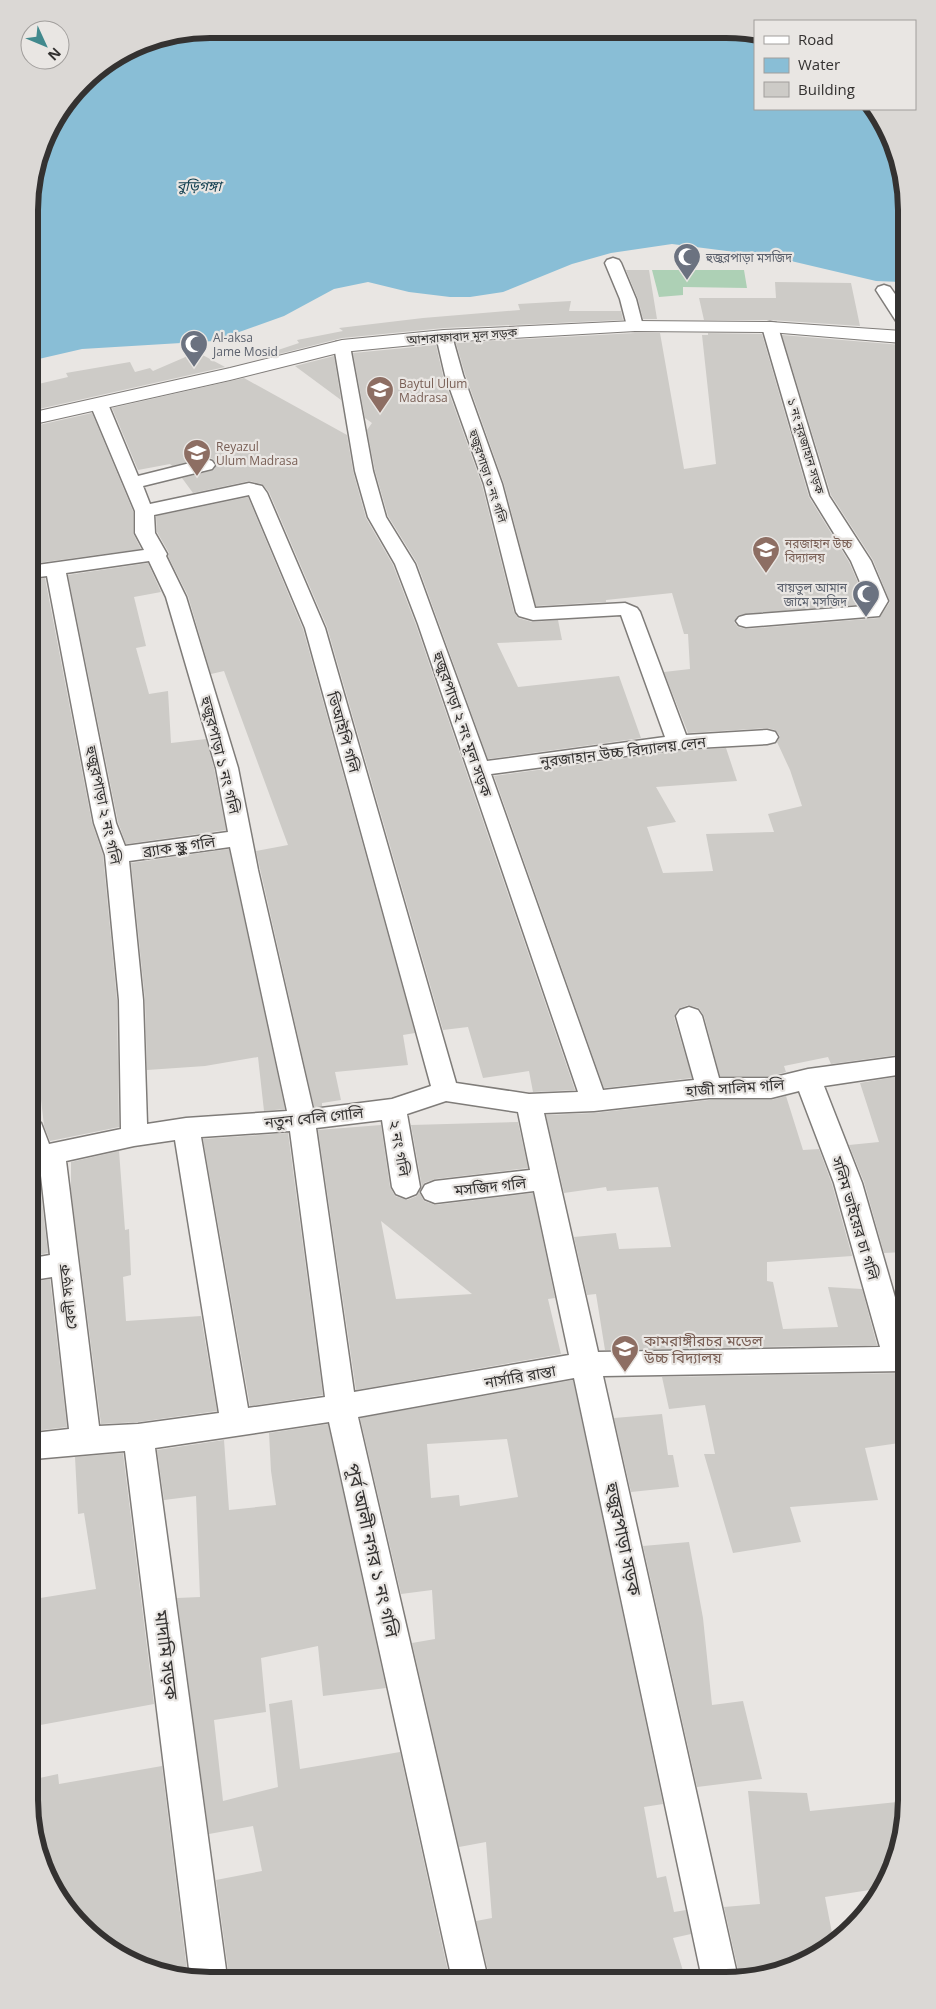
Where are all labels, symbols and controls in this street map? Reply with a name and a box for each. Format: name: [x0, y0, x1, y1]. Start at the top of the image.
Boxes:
north arrow: [20, 20, 70, 70]
legend: [754, 20, 916, 110]
text: Road: [798, 29, 834, 49]
text: N: [44, 44, 66, 65]
text: Water: [798, 54, 840, 74]
text: Building: [798, 79, 855, 99]
water label: বুড়িগঙ্গা: [177, 176, 224, 195]
mosque icon: হুজুরপাড়া মসজিদ: [672, 242, 702, 281]
place label: হুজুরপাড়া মসজিদ: [705, 249, 792, 266]
street label: আশরাফাবাদ মূল সড়ক: [405, 324, 518, 348]
mosque icon: Al-aksa Jame Mosid: [179, 329, 209, 368]
place label: Al-aksa Jame Mosid: [212, 329, 278, 360]
school or university icon: Baytul Ulum Madrasa: [365, 375, 395, 414]
place label: Baytul Ulum Madrasa: [399, 375, 467, 406]
street label: ১ নং নূরজাহান সড়ক: [783, 396, 829, 496]
street label: হুজুরপাড়া ৩ নং গলি: [465, 427, 511, 525]
school or university icon: Reyazul Ulum Madrasa: [182, 438, 212, 477]
place label: Reyazul Ulum Madrasa: [216, 438, 298, 469]
school or university icon: নুরজাহান উচ্চ বিদ্যালয়: [751, 535, 781, 574]
place label: নুরজাহান উচ্চ বিদ্যালয়: [784, 535, 853, 566]
place label: বায়তুল আমান জামে মসজিদ: [776, 579, 848, 610]
mosque icon: বায়তুল আমান জামে মসজিদ: [851, 579, 881, 618]
street label: হুজুরপাড়া ২ নং মূল সড়ক: [428, 648, 497, 800]
street label: ভিআইপি গলি: [323, 688, 365, 776]
street label: হুজুরপাড়া ১ নং গলি: [196, 693, 246, 817]
street label: নুরজাহান উচ্চ বিদ্যালয় লেন: [538, 731, 708, 771]
street label: হুজুরপাড়া ২ নং গলি: [81, 743, 127, 867]
street label: ব্র্যাক স্কুল গলি: [141, 831, 217, 861]
street label: হাজী সালিম গলি: [684, 1074, 786, 1100]
street label: নতুন বেলি গোলি: [263, 1102, 365, 1132]
street label: ২ নং গলি: [385, 1118, 415, 1179]
street label: সলিম ভাইয়ের চা গলি: [827, 1153, 885, 1283]
street label: মসজিদ গলি: [452, 1172, 528, 1200]
street label: বেলী সড়ক: [53, 1262, 81, 1331]
place label: কামরাঙ্গীরচর মডেল উচ্চ বিদ্যালয়: [643, 1330, 764, 1367]
school or university icon: কামরাঙ্গীরচর মডেল উচ্চ বিদ্যালয়: [610, 1334, 640, 1373]
street label: নার্সারি রাস্তা: [482, 1360, 558, 1392]
street label: পূর্ব আলী নগর ১ নং গলি: [341, 1461, 405, 1640]
street label: হুজুরপাড়া সড়ক: [600, 1479, 648, 1598]
street label: মাদামি সড়ক: [150, 1608, 184, 1701]

